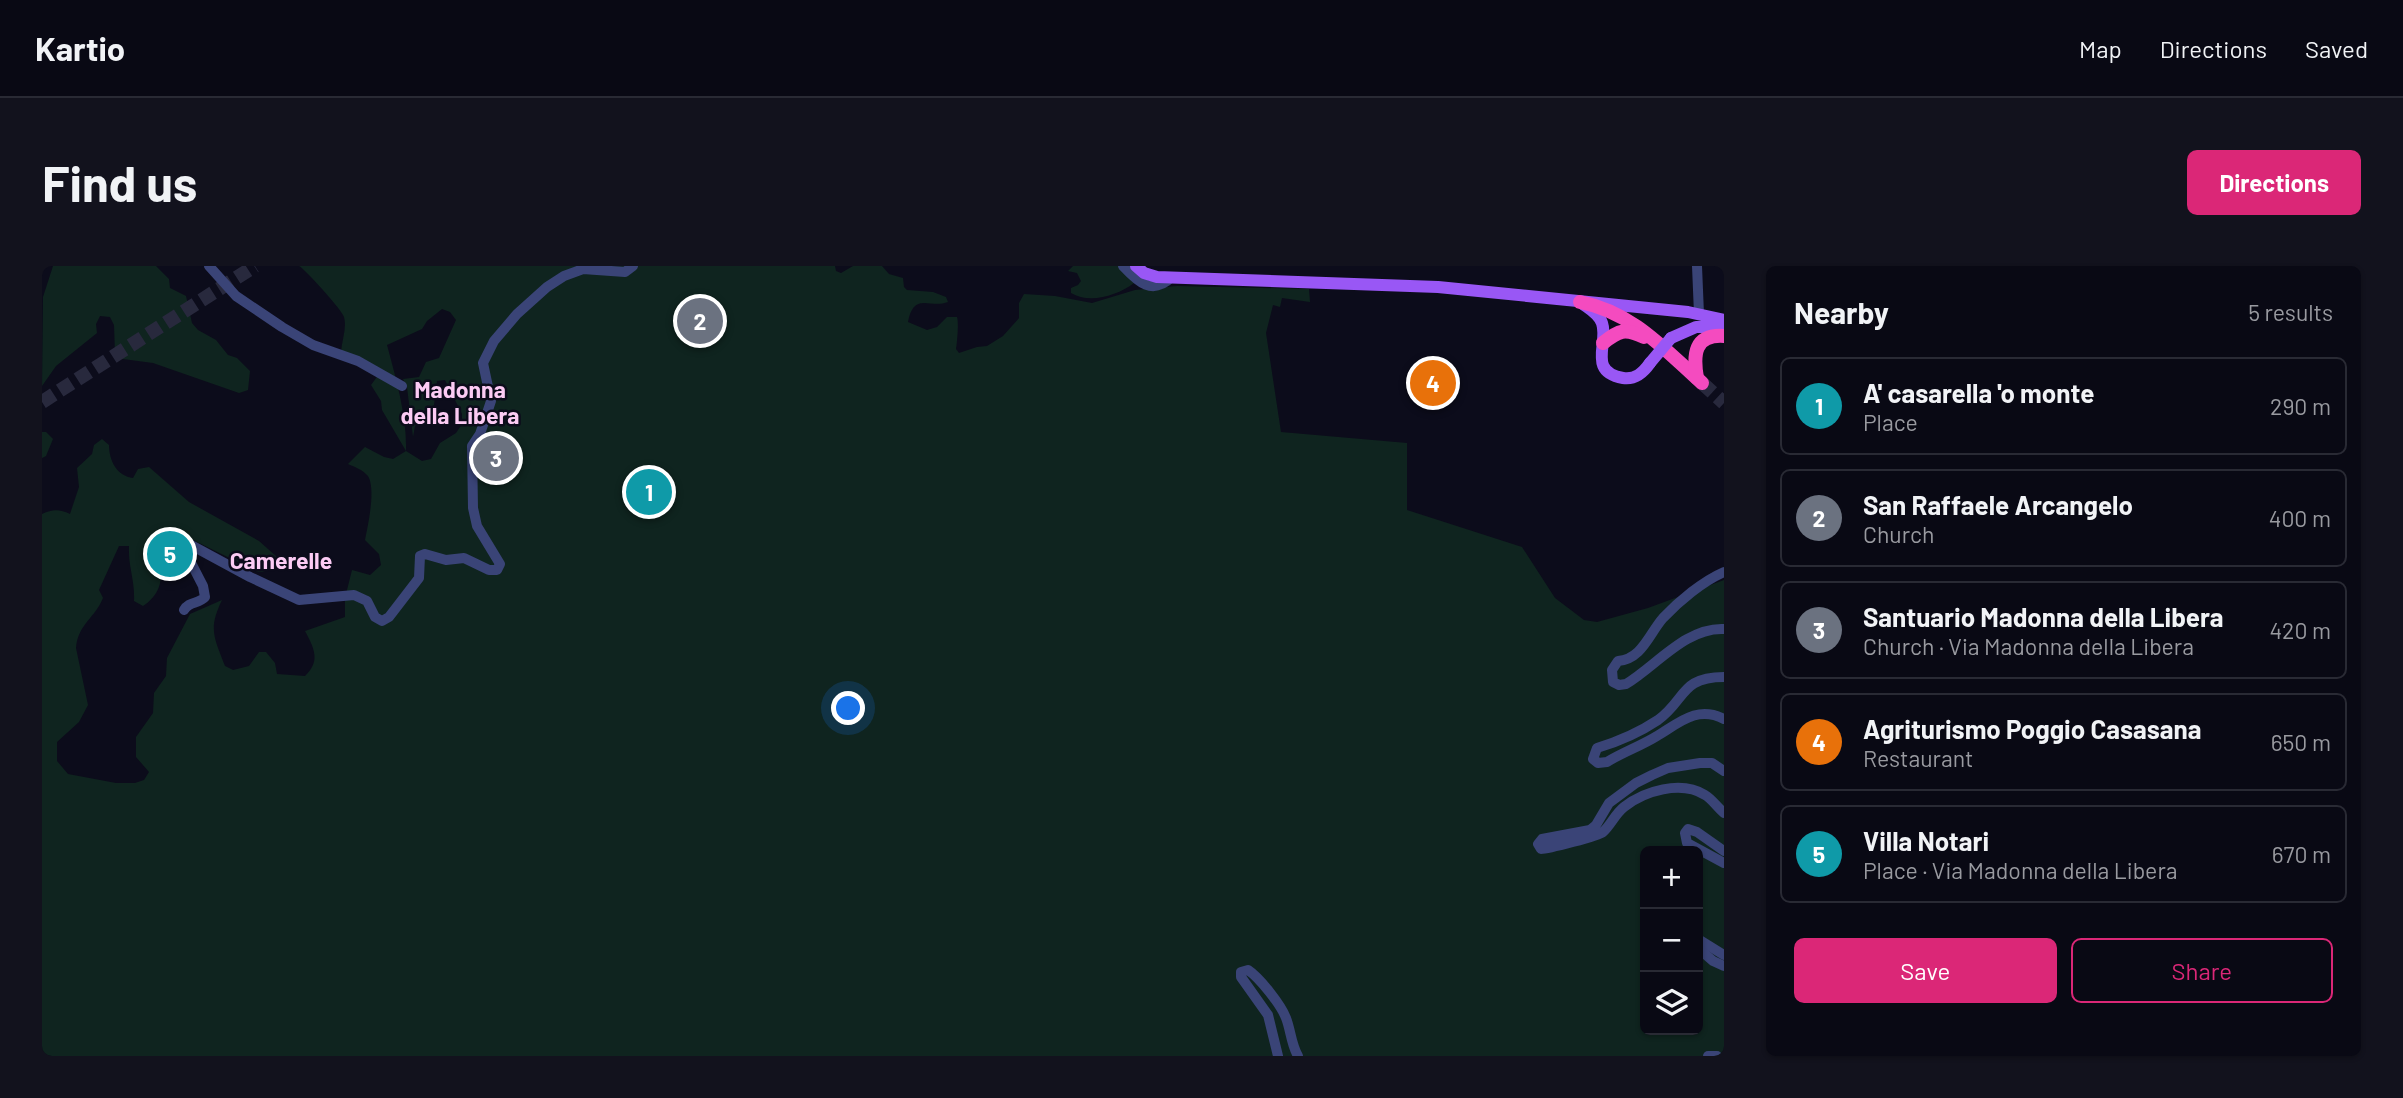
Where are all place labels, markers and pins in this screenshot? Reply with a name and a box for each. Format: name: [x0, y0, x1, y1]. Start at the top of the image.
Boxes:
pin: 2: [677, 295, 723, 347]
pin: 4: [1410, 357, 1456, 409]
pin: 3: [473, 432, 519, 484]
pin: 1: [626, 466, 672, 518]
pin: 5: [147, 528, 193, 580]

